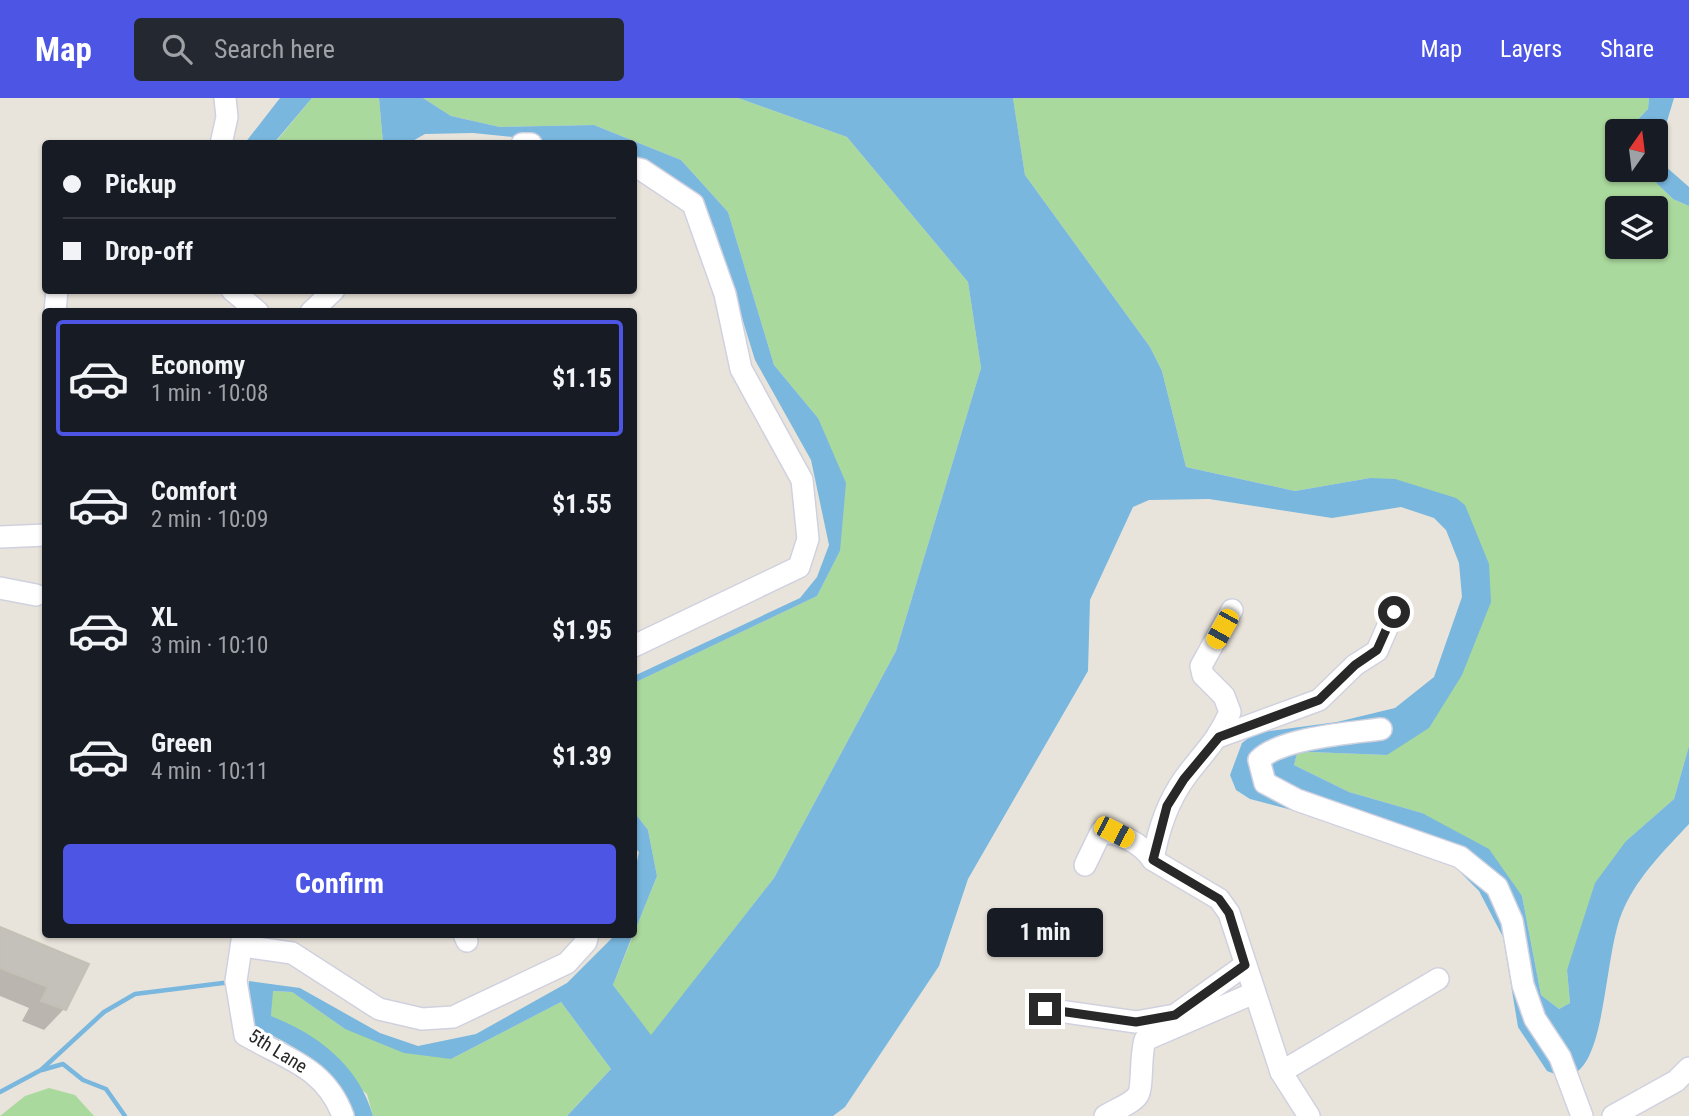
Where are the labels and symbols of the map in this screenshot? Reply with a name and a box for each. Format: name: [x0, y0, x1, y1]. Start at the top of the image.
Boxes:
north arrow: [1605, 119, 1668, 182]
route start: [1378, 596, 1410, 628]
car: [1203, 606, 1242, 652]
car: [1091, 813, 1138, 851]
callout: 1 min: [987, 908, 1103, 956]
route end: [1029, 993, 1061, 1025]
street label: 5th Lane: [244, 1024, 312, 1078]

